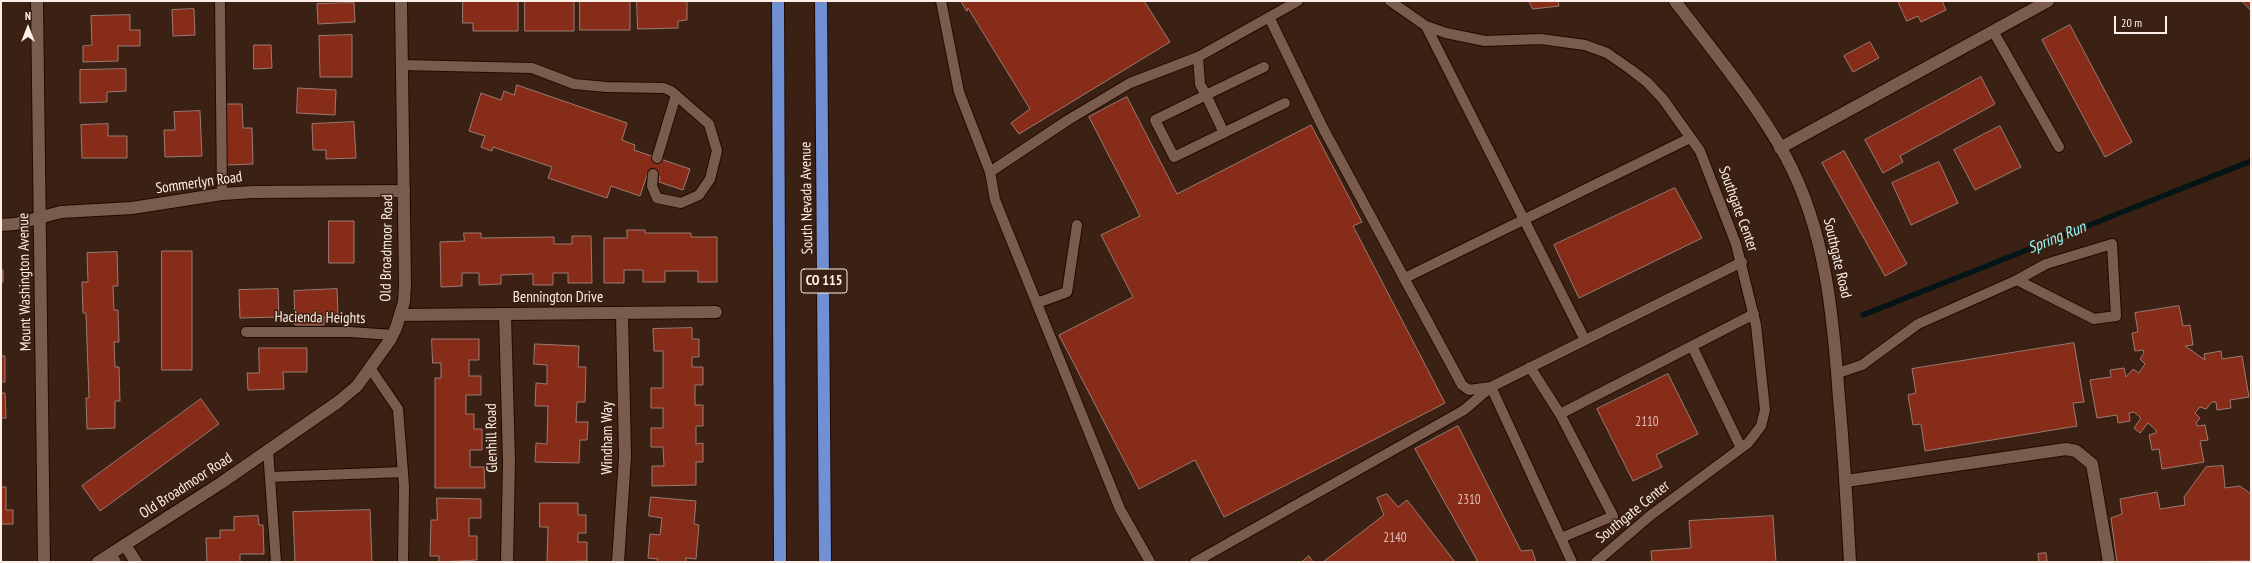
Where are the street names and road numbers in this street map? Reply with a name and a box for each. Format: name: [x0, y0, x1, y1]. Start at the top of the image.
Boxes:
street label: South Nevada Avenue: [797, 141, 817, 255]
street label: Southgate Center: [1714, 164, 1762, 254]
street label: Sommerlyn Road: [155, 168, 243, 198]
street label: Old Broadmoor Road: [377, 194, 397, 302]
street label: Mount Washington Avenue: [15, 213, 35, 351]
street label: Southgate Road: [1819, 216, 1855, 300]
road number: CO 115: [801, 269, 847, 293]
street label: Bennington Drive: [513, 289, 603, 307]
street label: Hacienda Heights: [274, 308, 366, 328]
street label: Windham Way: [599, 401, 617, 475]
street label: Glenhill Road: [482, 403, 502, 473]
street label: Old Broadmoor Road: [136, 449, 236, 523]
street label: Southgate Center: [1593, 477, 1673, 547]

